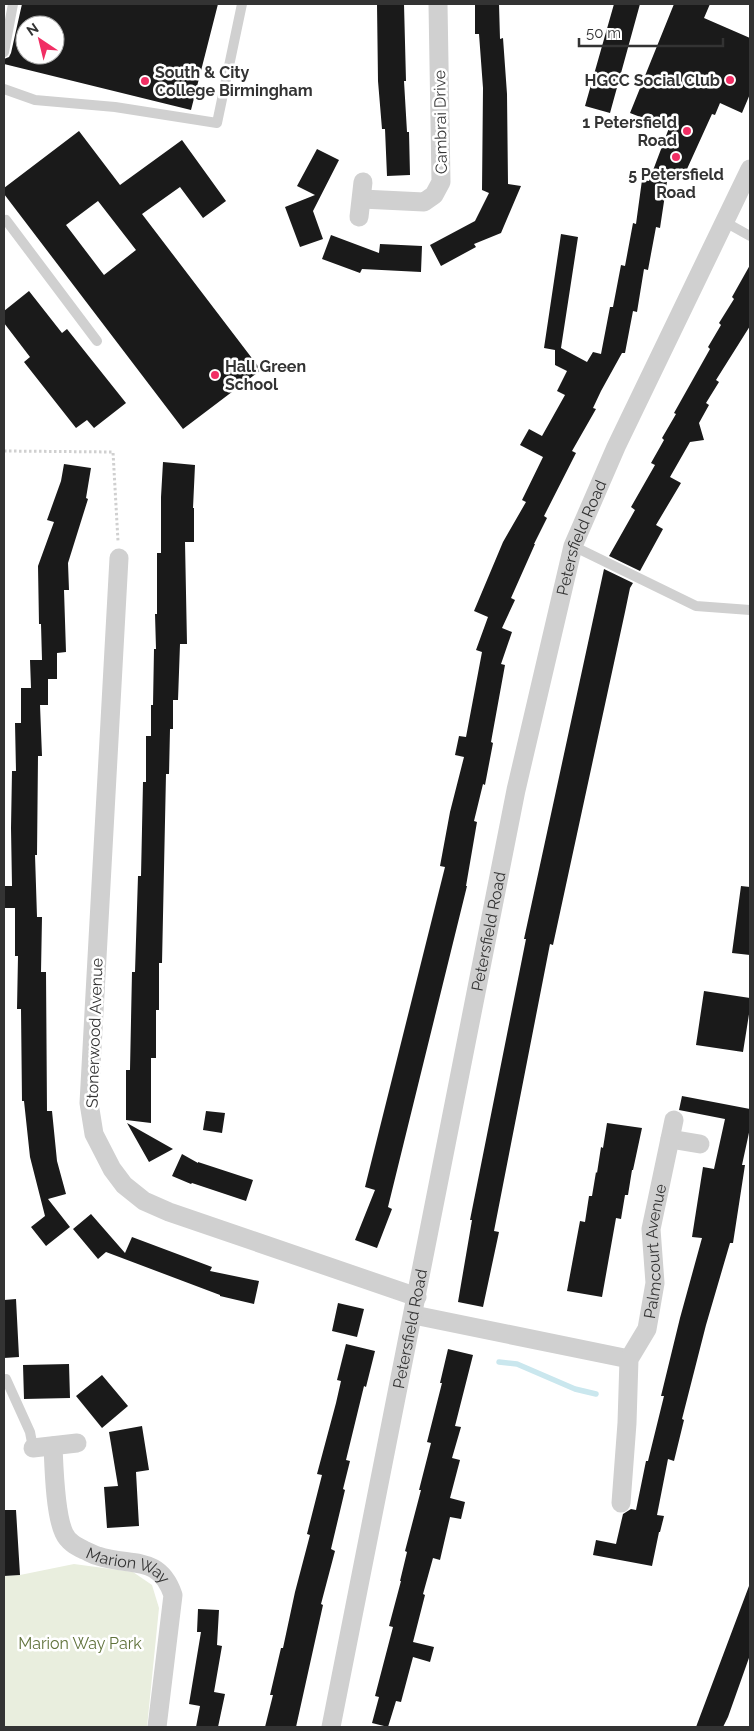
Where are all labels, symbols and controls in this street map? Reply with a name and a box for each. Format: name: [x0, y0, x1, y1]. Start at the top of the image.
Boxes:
north arrow: [15, 15, 65, 65]
scale bar: [579, 15, 723, 47]
text: N: [24, 20, 42, 39]
text: 50 m: [586, 24, 621, 42]
place label: South & City College Birmingham: [155, 63, 313, 100]
street label: Cambrai Drive: [430, 70, 451, 174]
place label: HGCC Social Club: [584, 71, 720, 90]
marker: HGCC Social Club: [724, 74, 736, 86]
marker: South & City College Birmingham: [139, 75, 151, 87]
place label: 1 Petersfield Road: [582, 113, 677, 150]
marker: 1 Petersfield Road: [681, 125, 693, 137]
marker: 5 Petersfield Road: [670, 151, 682, 163]
place label: 5 Petersfield Road: [628, 165, 724, 202]
place label: Hall Green School: [225, 357, 306, 394]
marker: Hall Green School: [209, 369, 221, 381]
street label: Petersfield Road: [553, 477, 610, 597]
street label: Petersfield Road: [468, 870, 510, 993]
street label: Stonerwood Avenue: [82, 958, 107, 1108]
street label: Palmcourt Avenue: [640, 1182, 670, 1320]
street label: Petersfield Road: [389, 1267, 431, 1390]
street label: Marion Way: [83, 1543, 174, 1587]
park label: Marion Way Park: [18, 1634, 142, 1653]

